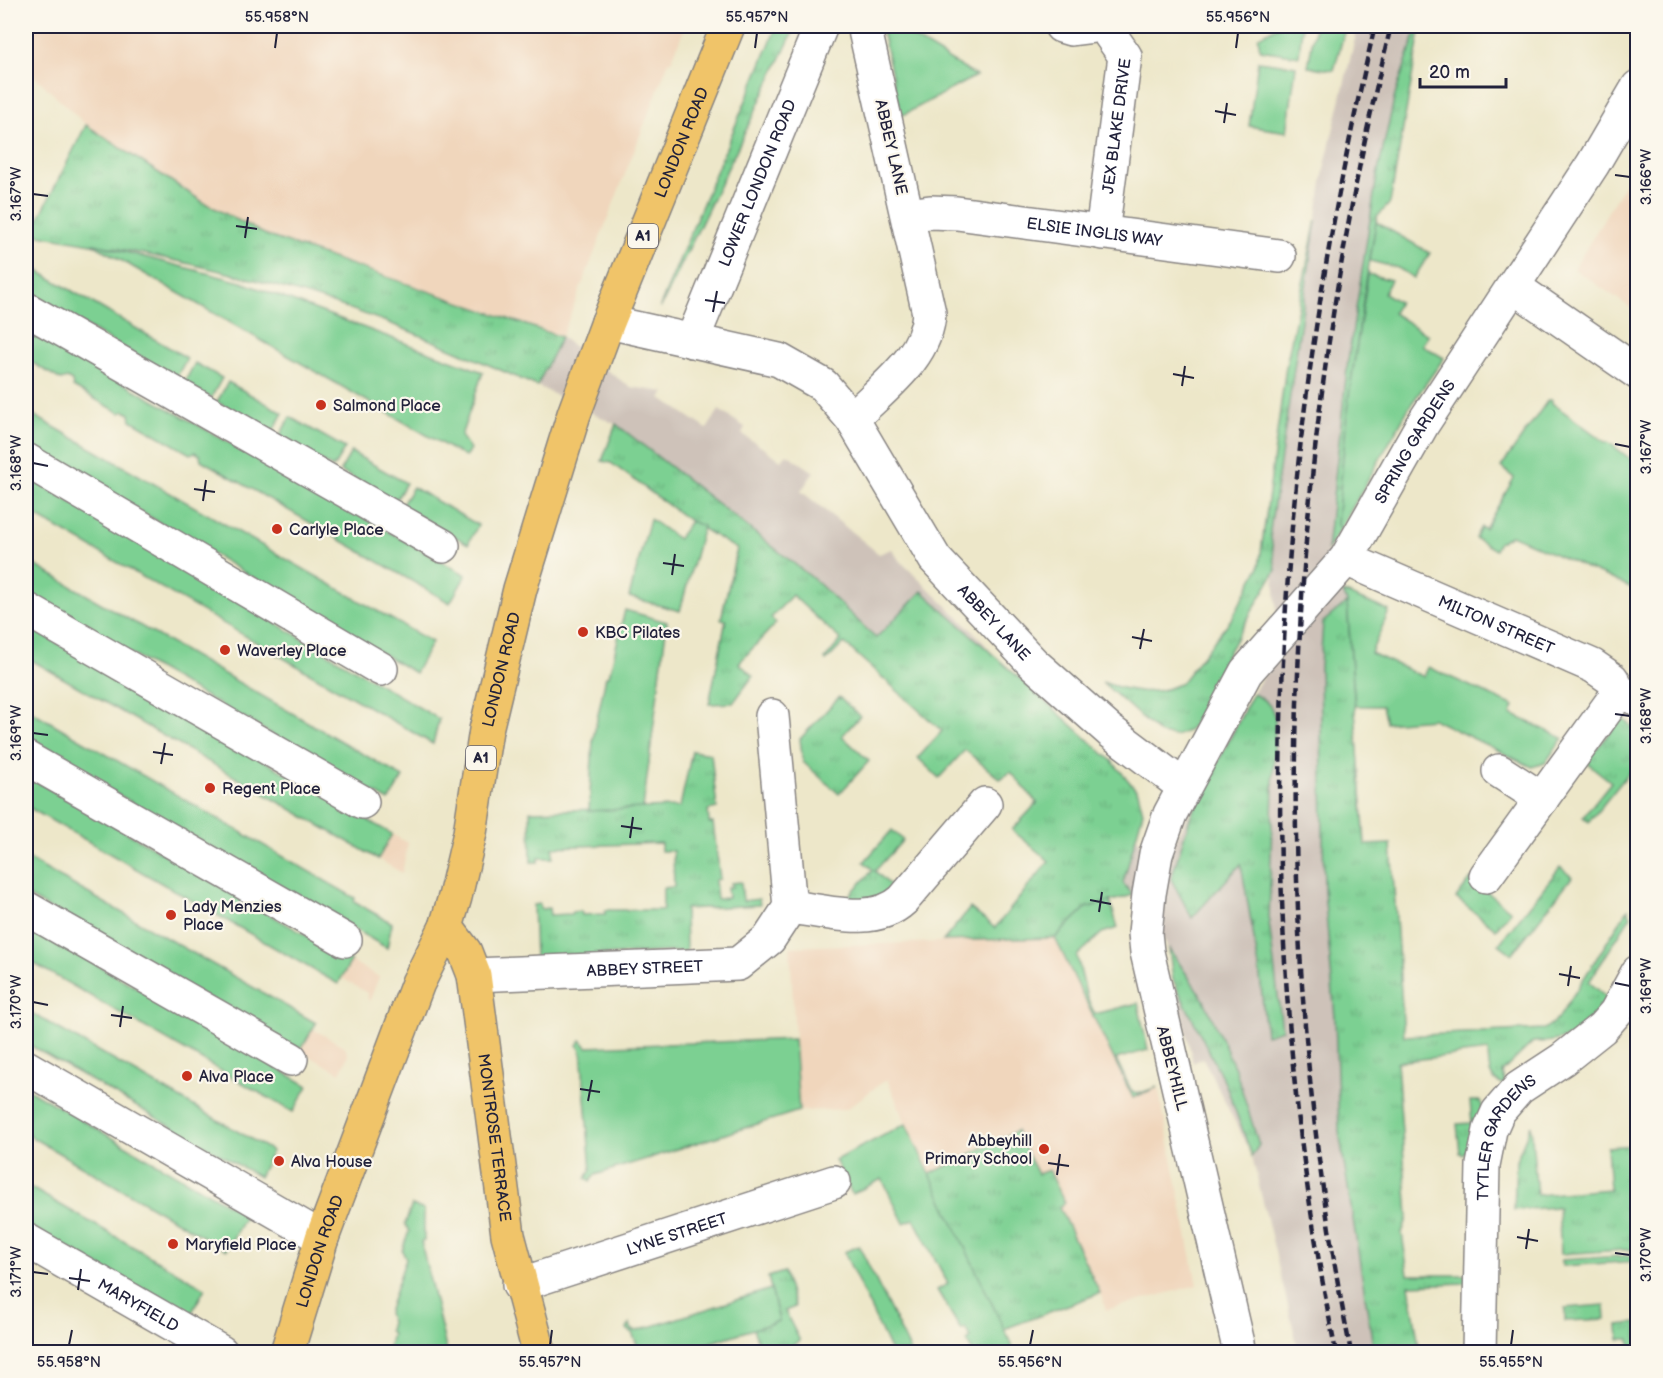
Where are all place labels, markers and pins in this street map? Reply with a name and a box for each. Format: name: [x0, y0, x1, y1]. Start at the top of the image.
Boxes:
place label: Salmond Place: [333, 397, 441, 416]
marker: Salmond Place: [314, 398, 328, 412]
place label: Carlyle Place: [289, 521, 384, 540]
marker: Carlyle Place: [270, 522, 284, 536]
place label: KBC Pilates: [595, 624, 680, 643]
marker: KBC Pilates: [576, 625, 590, 639]
place label: Waverley Place: [237, 642, 347, 661]
marker: Waverley Place: [218, 643, 232, 657]
place label: Regent Place: [222, 780, 321, 799]
marker: Regent Place: [203, 781, 217, 795]
place label: Lady Menzies Place: [183, 898, 282, 935]
marker: Lady Menzies Place: [164, 908, 178, 922]
place label: Alva Place: [199, 1068, 274, 1087]
marker: Alva Place: [180, 1069, 194, 1083]
place label: Abbeyhill Primary School: [925, 1132, 1032, 1169]
marker: Abbeyhill Primary School: [1037, 1142, 1051, 1156]
place label: Alva House: [291, 1153, 373, 1172]
marker: Alva House: [272, 1154, 286, 1168]
place label: Maryfield Place: [185, 1236, 297, 1255]
marker: Maryfield Place: [166, 1237, 180, 1251]

